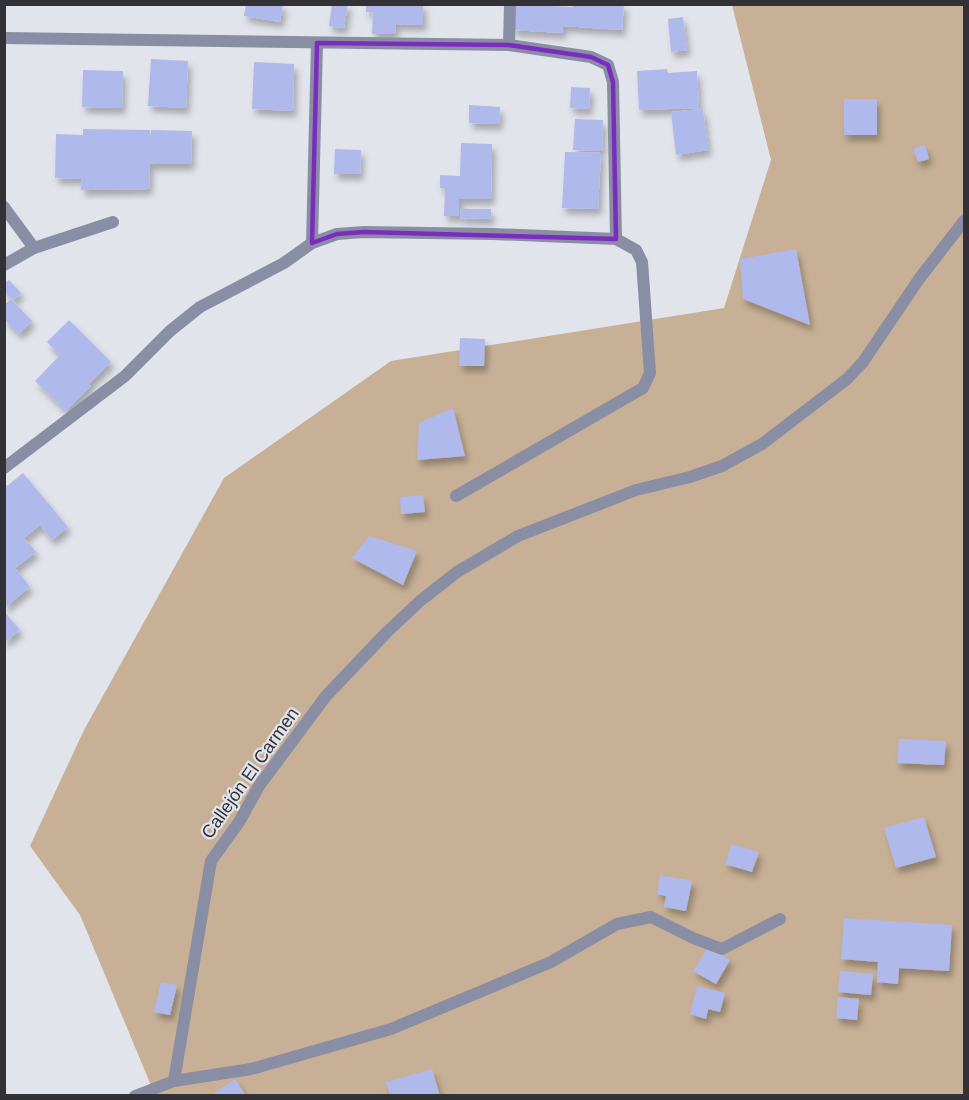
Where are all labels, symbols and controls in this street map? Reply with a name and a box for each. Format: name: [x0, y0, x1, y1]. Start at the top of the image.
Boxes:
street label: Callejón El Carmen: [197, 704, 303, 842]

